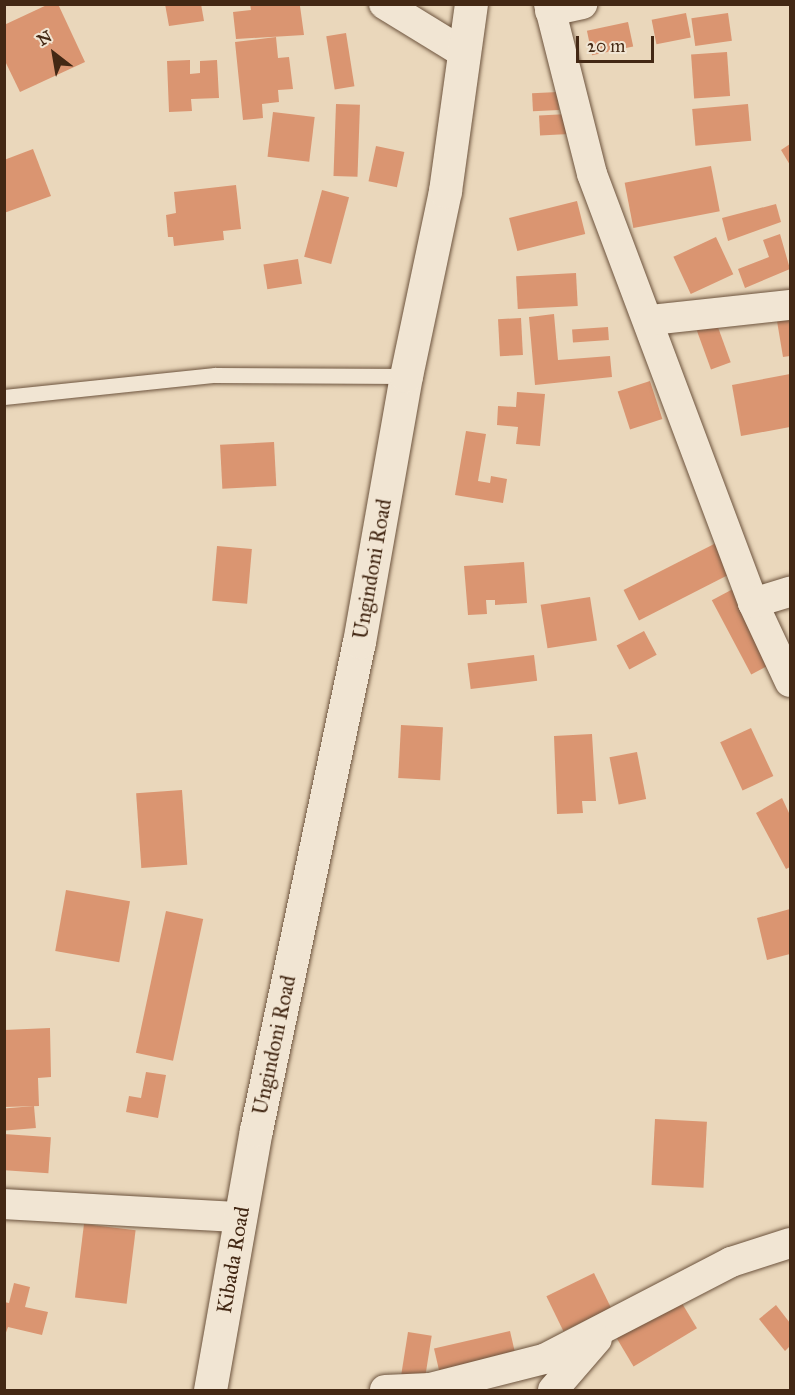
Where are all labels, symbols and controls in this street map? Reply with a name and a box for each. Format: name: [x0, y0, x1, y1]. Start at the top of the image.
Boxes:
north arrow: [24, 24, 84, 84]
scale bar: [579, 24, 657, 62]
text: N: [34, 27, 55, 50]
text: 20 m: [587, 35, 625, 57]
street label: Ungindoni Road: [347, 497, 397, 641]
street label: Ungindoni Road: [247, 973, 301, 1117]
street label: Kibada Road: [211, 1204, 255, 1316]

